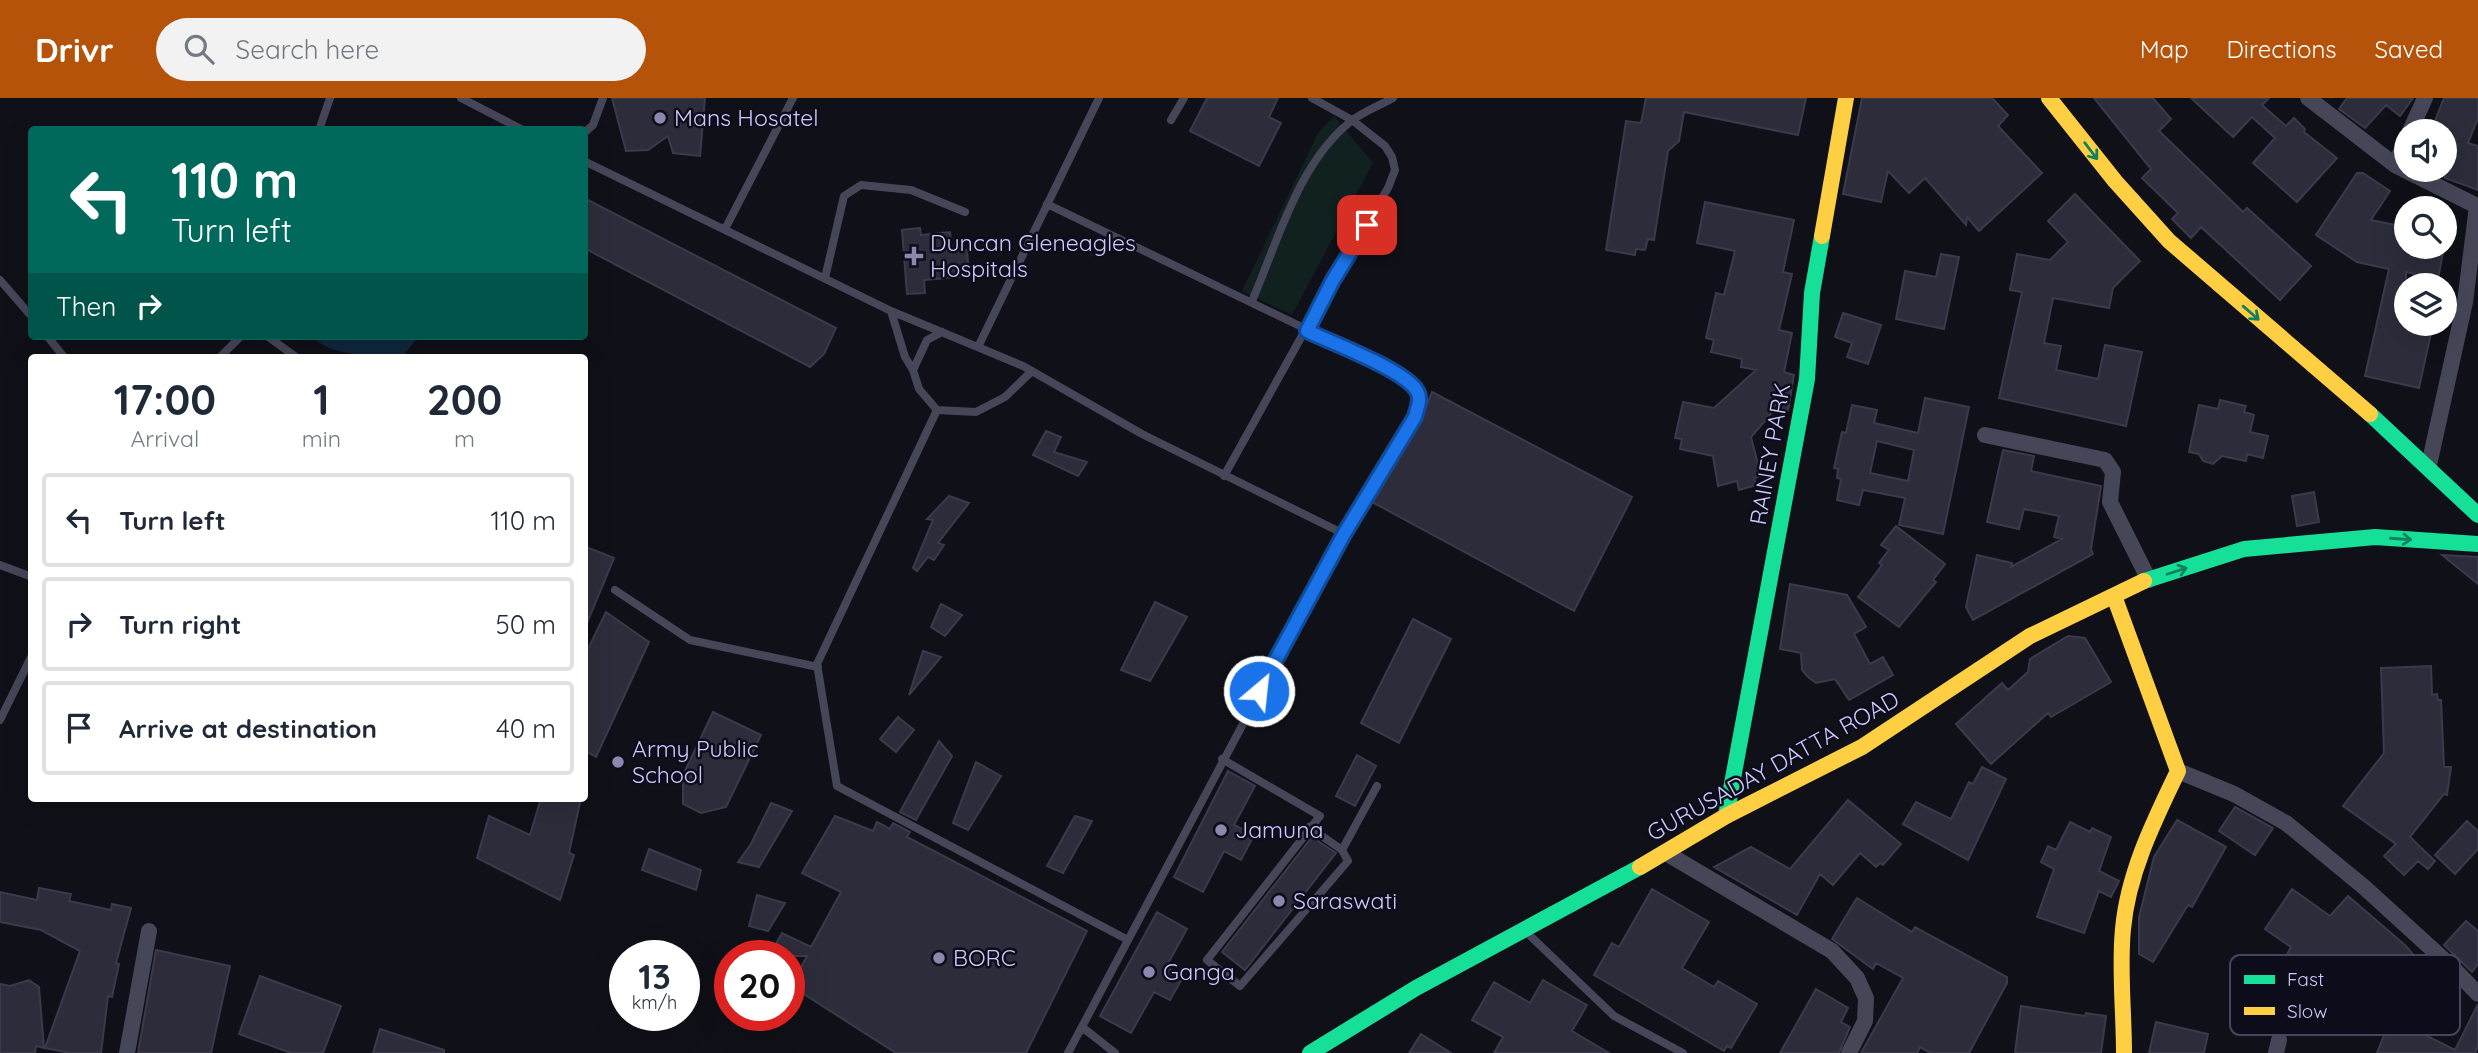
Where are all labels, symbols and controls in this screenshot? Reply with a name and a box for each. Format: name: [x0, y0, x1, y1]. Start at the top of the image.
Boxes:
search box: [156, 18, 646, 81]
text: Drivr: [35, 29, 114, 70]
icon: search: [180, 30, 218, 68]
text: Search here: [236, 33, 379, 66]
text: Map: [2140, 34, 2189, 64]
text: Directions: [2227, 34, 2337, 64]
text: Saved: [2375, 34, 2443, 64]
place label: Mans Hosatel: [674, 103, 819, 132]
marker: Mans Hosatel: [652, 110, 668, 126]
map controls: [2394, 119, 2457, 336]
button: sound: [2394, 119, 2457, 182]
one-way arrow: [2083, 142, 2098, 161]
text: 110 m: [171, 149, 298, 210]
icon: left: [56, 154, 147, 245]
pin: [1337, 195, 1397, 255]
button: search: [2394, 196, 2457, 259]
icon: arrive: [1348, 206, 1386, 244]
text: Turn left: [171, 210, 292, 250]
place label: Duncan Gleneagles Hospitals: [930, 228, 1136, 283]
marker: Duncan Gleneagles Hospitals: [904, 246, 924, 266]
button: layers: [2394, 273, 2457, 336]
icon: right: [130, 287, 168, 325]
text: Then: [56, 290, 116, 323]
one-way arrow: [2242, 305, 2260, 321]
text: 17:00: [114, 373, 216, 426]
text: 1: [313, 373, 330, 426]
text: 200: [427, 373, 502, 426]
street label: RAINEY PARK: [1743, 381, 1796, 527]
text: Arrival: [130, 424, 199, 453]
text: min: [302, 424, 341, 453]
text: m: [454, 424, 475, 453]
icon: left: [60, 501, 98, 539]
text: Turn left: [119, 504, 226, 537]
text: 110 m: [490, 504, 556, 537]
one-way arrow: [2389, 532, 2412, 545]
one-way arrow: [2166, 564, 2188, 576]
icon: right: [60, 605, 98, 643]
text: Turn right: [119, 608, 241, 641]
text: 50 m: [496, 608, 556, 641]
position arrow: [1222, 654, 1296, 728]
street label: GURUSADAY DATTA ROAD: [1642, 684, 1904, 847]
icon: arrive: [60, 709, 98, 747]
text: Arrive at destination: [119, 712, 377, 745]
text: 40 m: [496, 712, 556, 745]
place label: Army Public School: [632, 734, 759, 789]
marker: Army Public School: [610, 754, 626, 770]
place label: Jamuna: [1235, 815, 1323, 844]
marker: Jamuna: [1213, 822, 1229, 838]
place label: Saraswati: [1293, 886, 1397, 915]
marker: Saraswati: [1271, 893, 1287, 909]
speed limit sign: 20: [714, 940, 805, 1031]
place label: BORC: [953, 943, 1016, 972]
marker: BORC: [931, 950, 947, 966]
text: 13: [638, 954, 671, 998]
legend: [2230, 955, 2460, 1035]
place label: Ganga: [1163, 957, 1235, 986]
marker: Ganga: [1141, 964, 1157, 980]
text: Fast: [2287, 967, 2324, 991]
text: km/h: [632, 991, 677, 1014]
text: Slow: [2287, 999, 2328, 1023]

